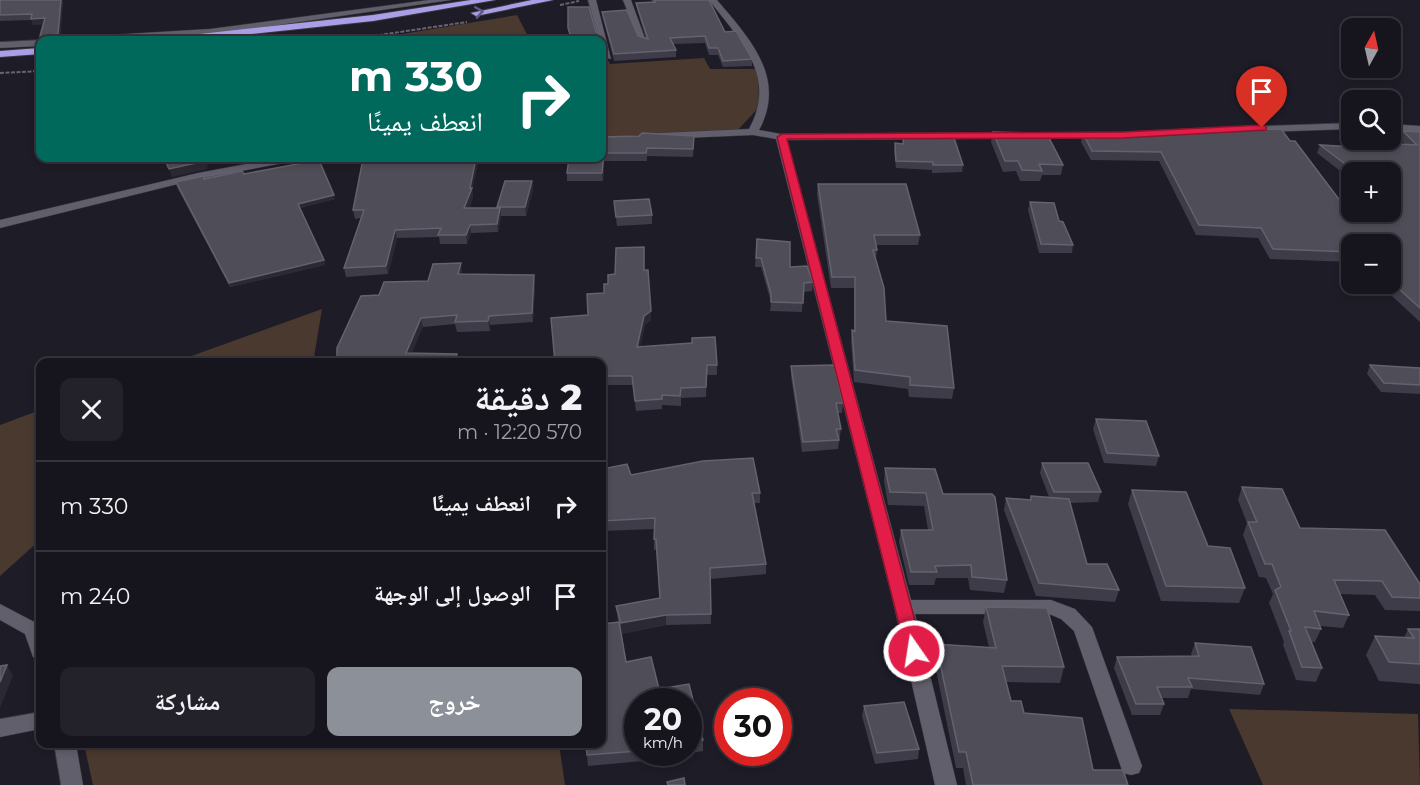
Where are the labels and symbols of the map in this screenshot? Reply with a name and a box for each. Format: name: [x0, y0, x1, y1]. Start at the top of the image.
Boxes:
one-way arrow: [474, 7, 484, 19]
north arrow: [1341, 18, 1401, 78]
pin: [1236, 66, 1287, 128]
position arrow: [882, 619, 946, 683]
speed limit sign: 30: [714, 688, 792, 766]

